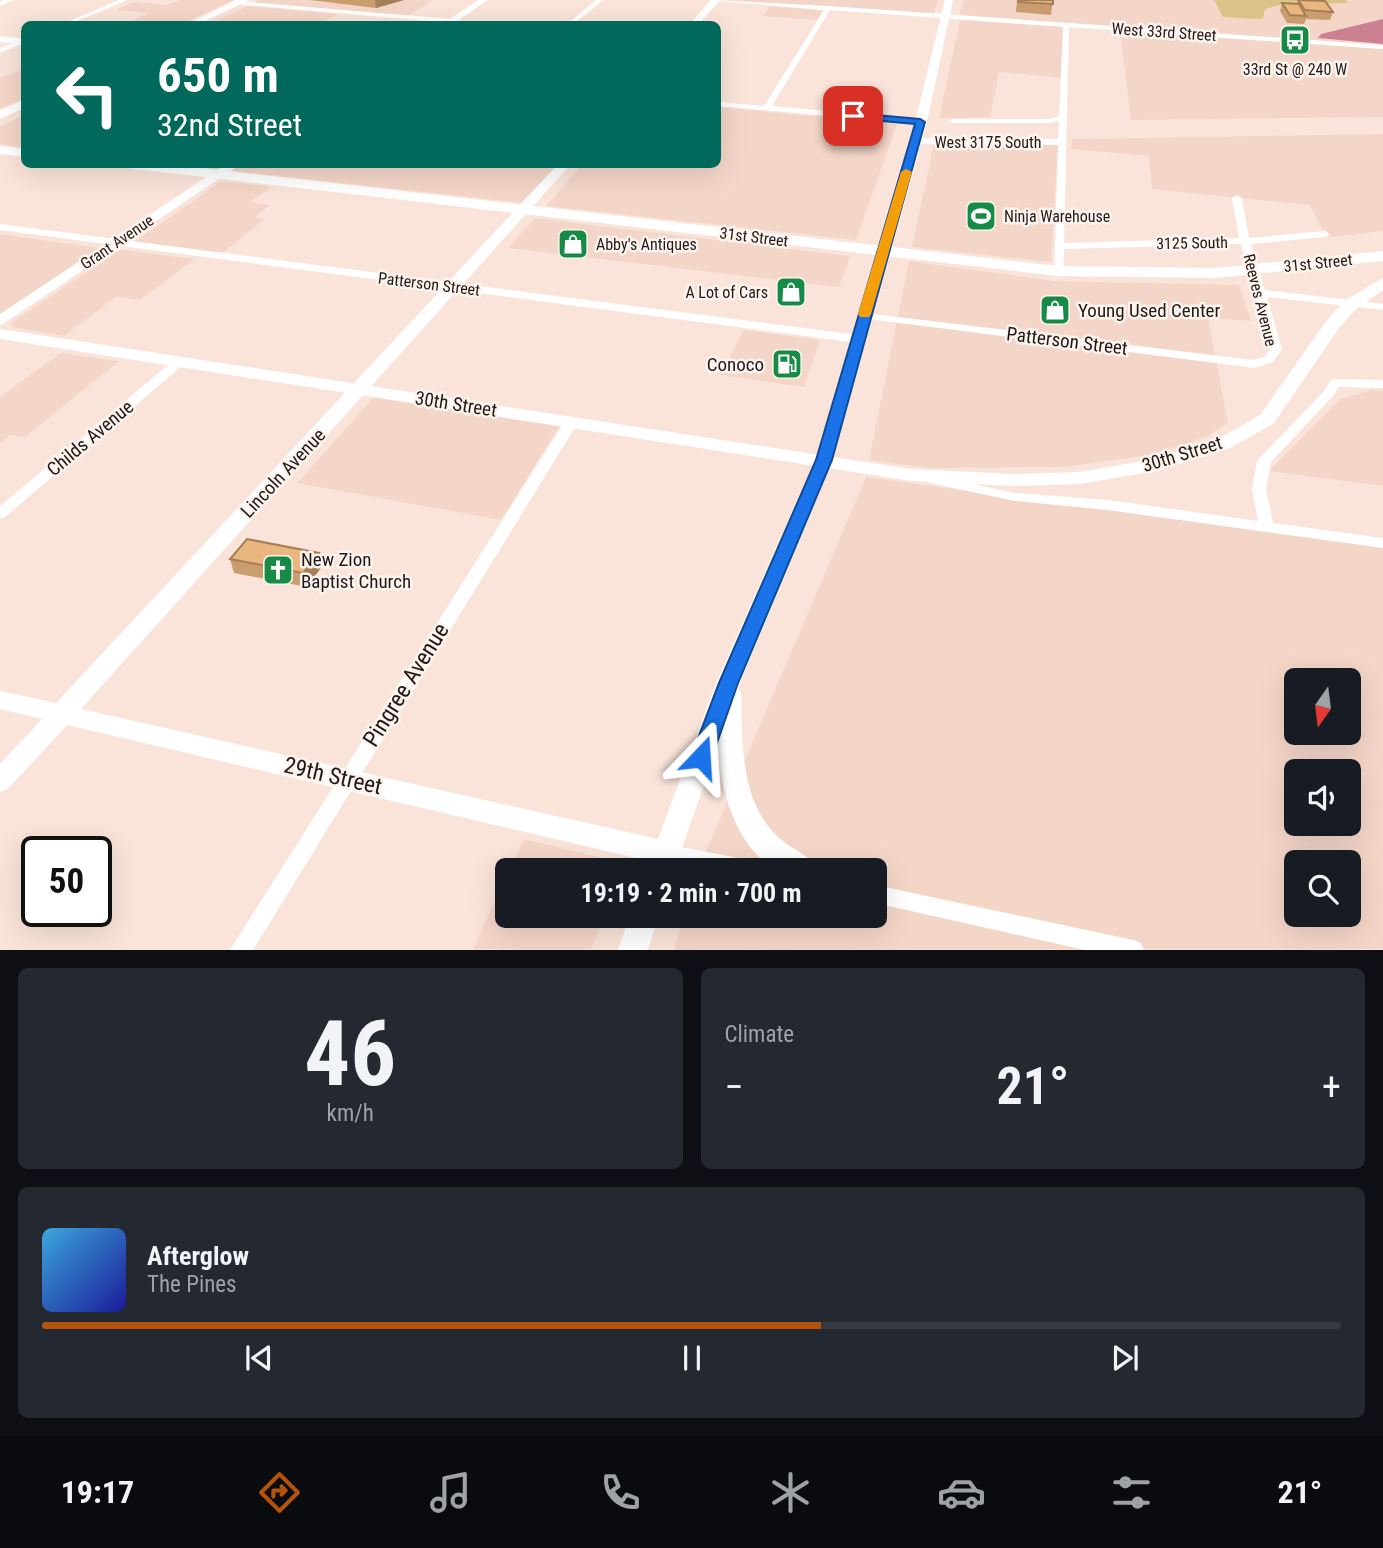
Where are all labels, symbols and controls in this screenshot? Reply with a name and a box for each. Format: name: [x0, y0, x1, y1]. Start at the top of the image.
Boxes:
street label: West 33rd Street: [1111, 19, 1217, 45]
bus stop icon: 33rd St @ 240 W: [1278, 23, 1312, 57]
text: 650 m: [157, 47, 279, 104]
icon: left: [42, 49, 133, 140]
place label: 33rd St @ 240 W: [1243, 60, 1347, 79]
pin: [823, 86, 883, 146]
icon: arrive: [834, 97, 872, 135]
text: 32nd Street: [157, 106, 302, 144]
street label: West 3175 South: [935, 133, 1041, 152]
sports icon: Ninja Warehouse: [964, 199, 998, 233]
place label: Ninja Warehouse: [1004, 207, 1110, 226]
street label: Grant Avenue: [77, 211, 157, 273]
street label: 31st Street: [719, 223, 790, 251]
shop icon: Abby's Antiques: [556, 227, 590, 261]
street label: 3125 South: [1156, 233, 1228, 253]
place label: Abby's Antiques: [596, 235, 697, 254]
street label: 31st Street: [1283, 250, 1354, 276]
street label: Reeves Avenue: [1239, 252, 1281, 348]
street label: Patterson Street: [377, 268, 481, 300]
shop icon: A Lot of Cars: [774, 275, 808, 309]
place label: A Lot of Cars: [685, 283, 768, 302]
shop icon: Young Used Center: [1038, 293, 1072, 327]
place label: Young Used Center: [1078, 299, 1220, 322]
street label: Patterson Street: [1005, 322, 1129, 360]
fuel station icon: Conoco: [770, 347, 804, 381]
place label: Conoco: [707, 353, 764, 376]
street label: 30th Street: [413, 386, 499, 422]
street label: Childs Avenue: [42, 395, 138, 481]
street label: Lincoln Avenue: [236, 424, 330, 522]
street label: 30th Street: [1139, 431, 1225, 477]
place label: New Zion Baptist Church: [301, 548, 411, 593]
church icon: New Zion Baptist Church: [261, 553, 295, 587]
street label: Pingree Avenue: [357, 618, 455, 752]
north arrow: [1284, 668, 1362, 746]
map controls: [1284, 668, 1361, 927]
position arrow: [664, 720, 738, 794]
street label: 29th Street: [281, 752, 385, 800]
button: sound: [1284, 759, 1361, 836]
speed limit sign: 50: [21, 836, 112, 927]
button: search: [1284, 850, 1361, 927]
text: 19:19 · 2 min · 700 m: [581, 878, 801, 908]
text: 46: [304, 1001, 396, 1107]
text: Climate: [725, 1021, 794, 1048]
text: 21°: [996, 1056, 1069, 1117]
text: −: [725, 1065, 744, 1109]
text: +: [1322, 1065, 1341, 1109]
text: km/h: [327, 1100, 374, 1127]
text: Afterglow: [147, 1241, 249, 1271]
text: The Pines: [147, 1271, 237, 1298]
icon: previous: [240, 1339, 278, 1377]
icon: pause: [673, 1339, 711, 1377]
icon: next: [1106, 1339, 1144, 1377]
icon: directions: [255, 1468, 304, 1517]
icon: music: [426, 1468, 475, 1517]
icon: phone: [596, 1468, 645, 1517]
icon: climate: [766, 1468, 815, 1517]
icon: car: [937, 1468, 986, 1517]
icon: filters: [1107, 1468, 1156, 1517]
text: 19:17: [61, 1473, 134, 1511]
text: 21°: [1278, 1473, 1322, 1511]

